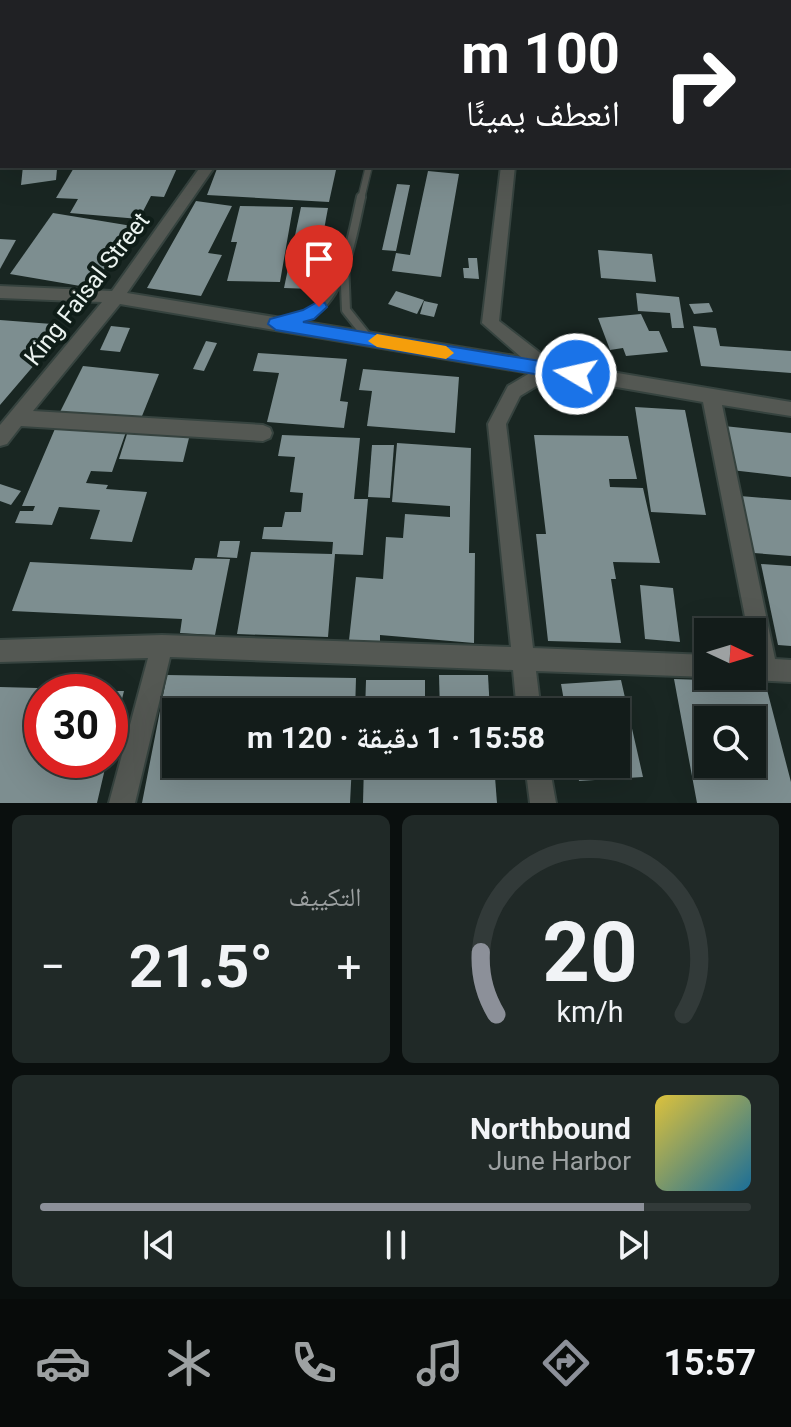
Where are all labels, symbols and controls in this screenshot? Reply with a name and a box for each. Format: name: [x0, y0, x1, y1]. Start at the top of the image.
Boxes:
text: 100 m: [461, 21, 620, 87]
icon: right: [648, 32, 752, 136]
text: انعطف يمينًا: [466, 93, 620, 135]
street label: King Faisal Street: [19, 207, 155, 371]
pin: [285, 225, 353, 307]
icon: arrive: [297, 237, 341, 281]
position arrow: [534, 332, 618, 416]
north arrow: [694, 618, 766, 690]
map controls: [694, 618, 766, 778]
speed limit sign: 30: [24, 674, 128, 778]
button: search: [694, 706, 766, 778]
text: 15:58 · 1 دقيقة · 120 m: [247, 720, 545, 755]
text: التكييف: [289, 882, 362, 912]
text: 20: [543, 904, 638, 1001]
text: 21.5°: [129, 931, 273, 1002]
text: −: [40, 941, 65, 993]
text: +: [337, 941, 361, 993]
text: km/h: [557, 995, 624, 1029]
text: Northbound: [470, 1111, 631, 1146]
text: June Harbor: [488, 1146, 631, 1176]
icon: previous: [137, 1223, 181, 1267]
icon: pause: [374, 1223, 418, 1267]
icon: next: [611, 1223, 655, 1267]
icon: car: [35, 1335, 91, 1391]
icon: climate: [161, 1335, 217, 1391]
icon: phone: [286, 1335, 342, 1391]
icon: music: [412, 1335, 468, 1391]
icon: directions: [538, 1335, 594, 1391]
text: 15:57: [663, 1342, 756, 1384]

